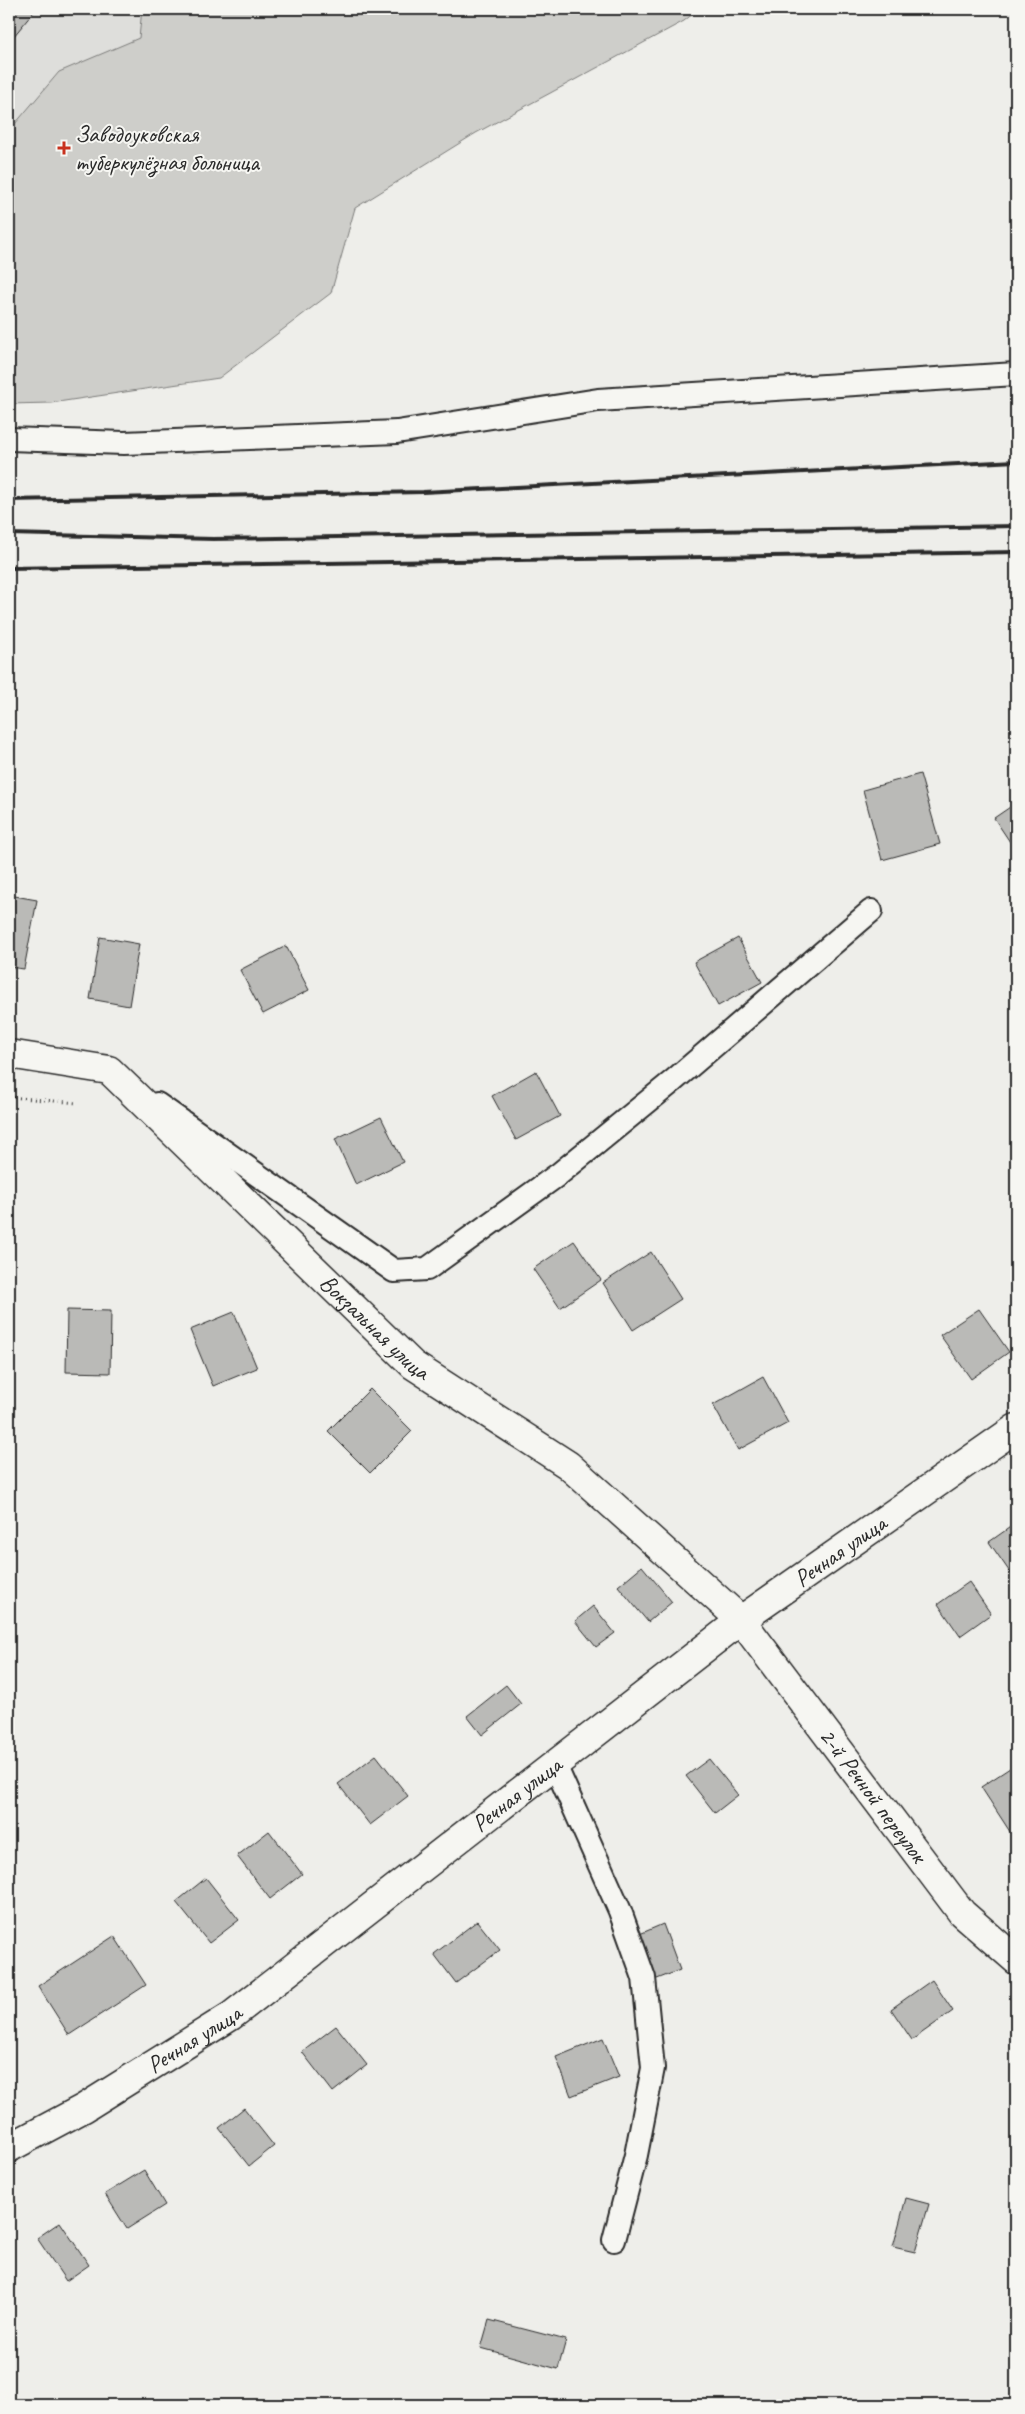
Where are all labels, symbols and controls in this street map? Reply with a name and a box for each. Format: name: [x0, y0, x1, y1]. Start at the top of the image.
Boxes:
place label: Заводоуковская туберкулёзная больница: [75, 119, 260, 178]
marker: Заводоуковская туберкулёзная больница: [57, 141, 71, 155]
street label: Вокзальная улица: [313, 1268, 436, 1387]
street label: Речная улица: [788, 1507, 894, 1593]
street label: 2-й Речной переулок: [813, 1722, 935, 1870]
street label: Речная улица: [466, 1749, 569, 1839]
street label: Речная улица: [141, 1997, 249, 2080]

